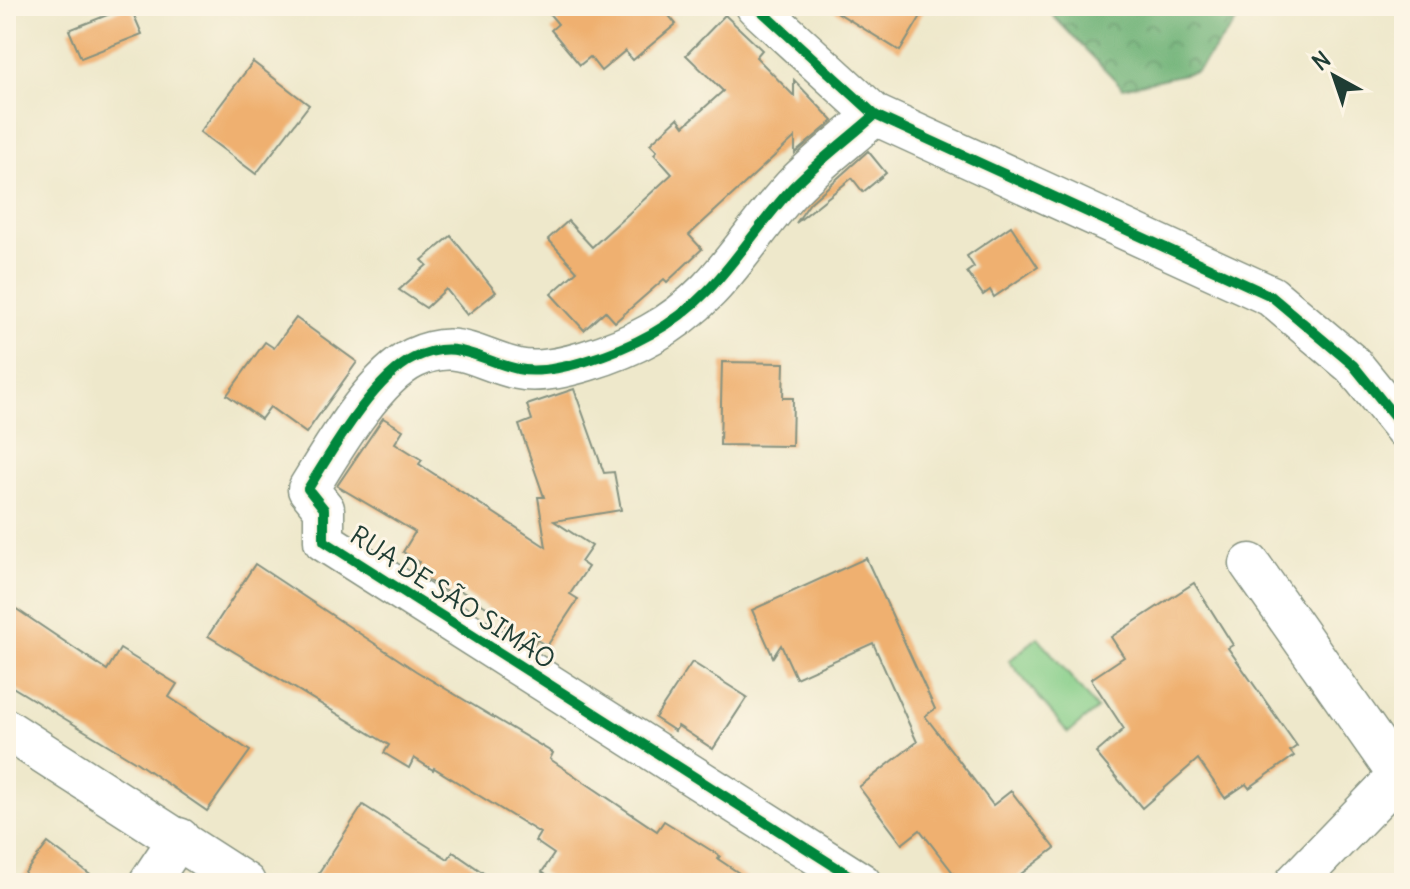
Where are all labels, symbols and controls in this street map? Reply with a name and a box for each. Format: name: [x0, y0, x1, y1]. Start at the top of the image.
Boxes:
north arrow: [1294, 36, 1374, 116]
text: N: [1306, 45, 1336, 76]
street label: RUA DE SÃO SIMÃO: [344, 518, 562, 676]

